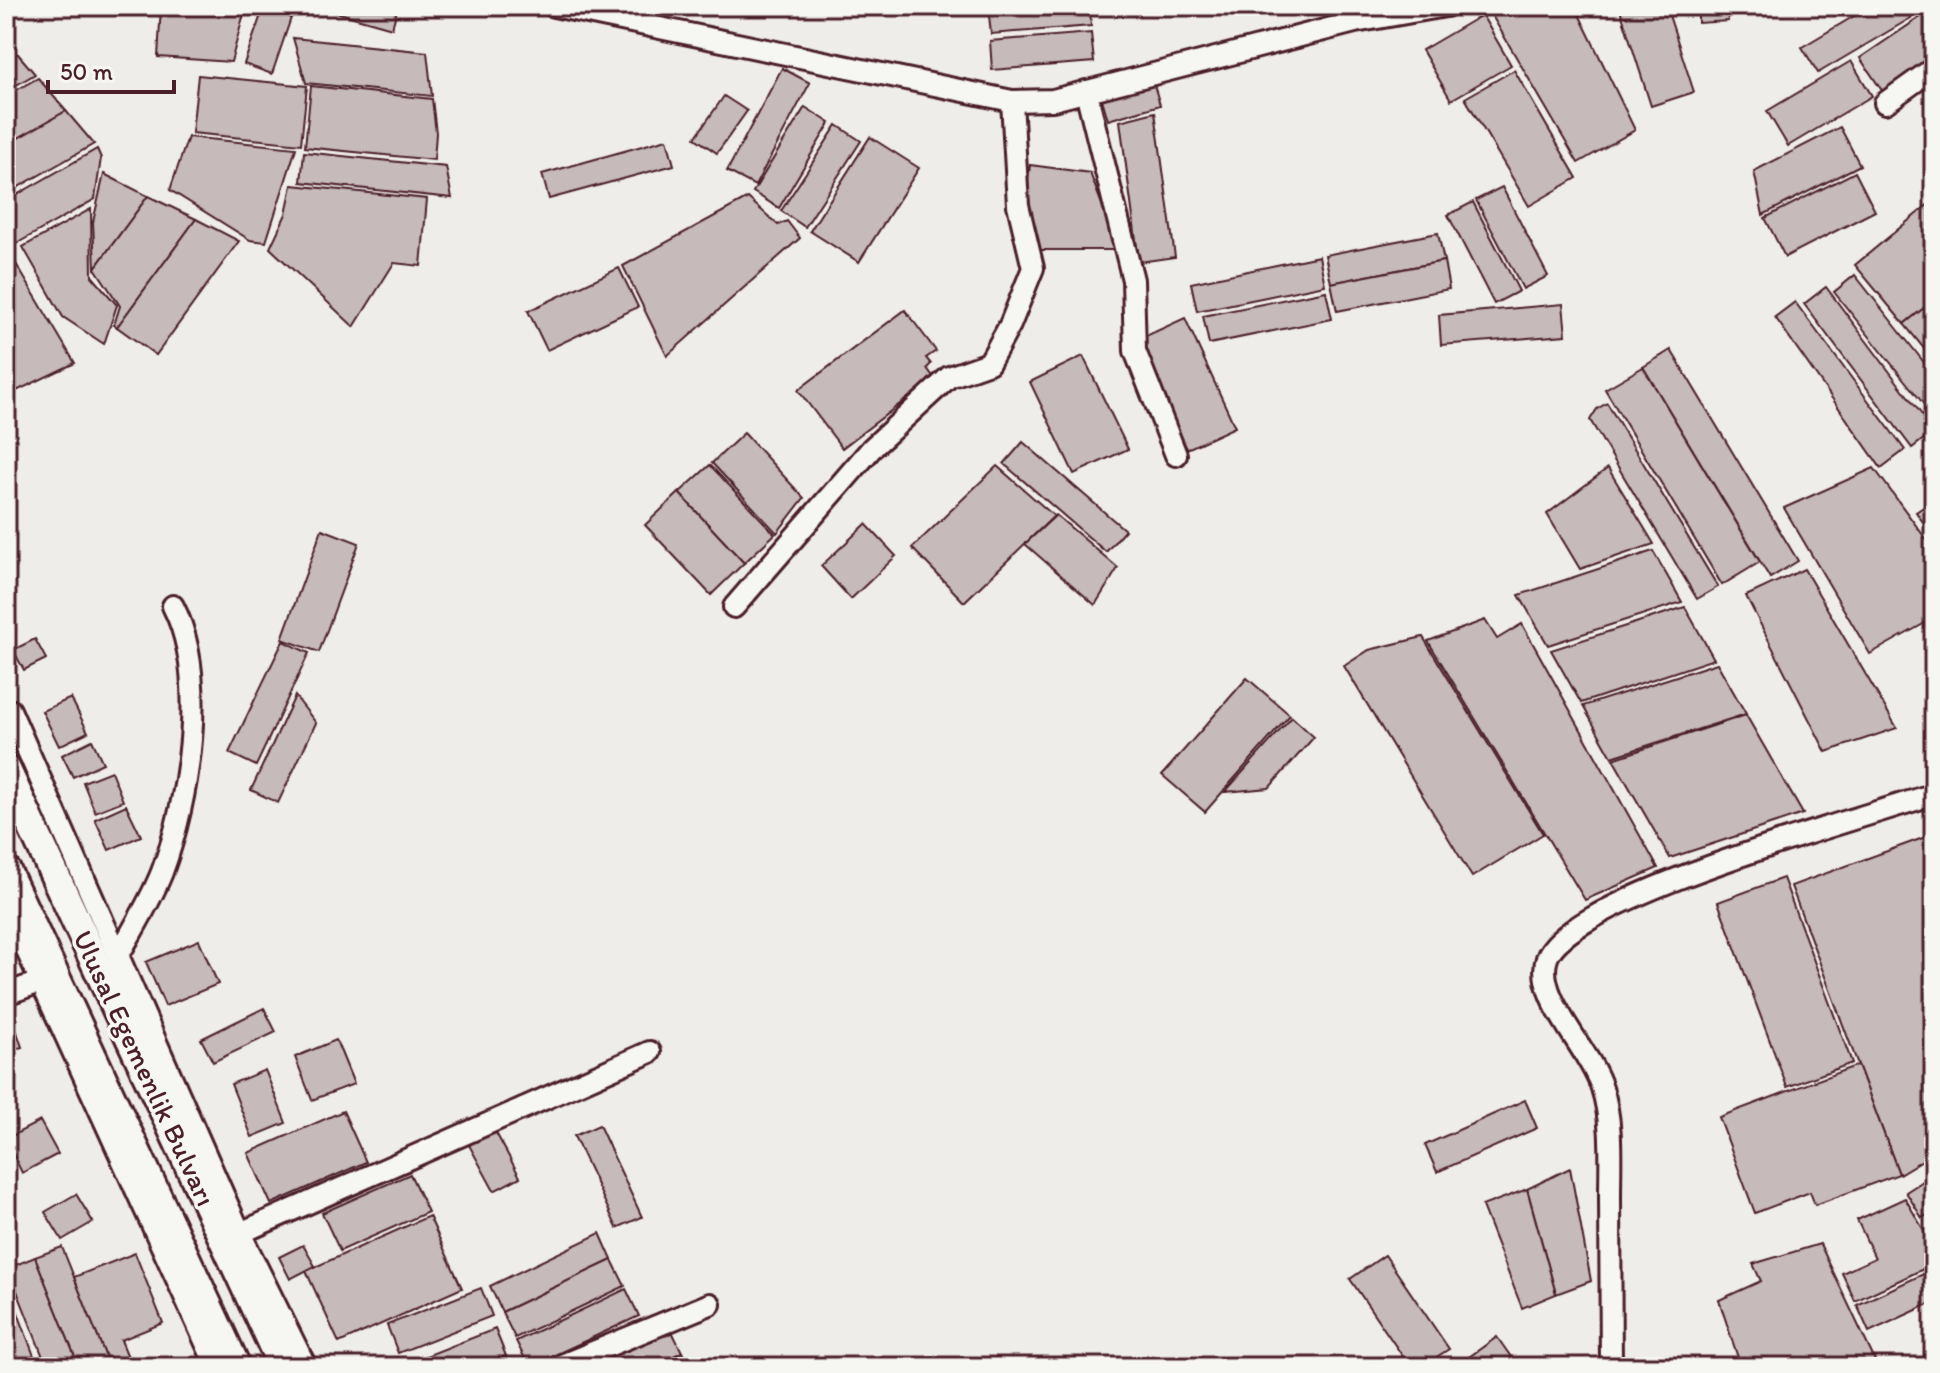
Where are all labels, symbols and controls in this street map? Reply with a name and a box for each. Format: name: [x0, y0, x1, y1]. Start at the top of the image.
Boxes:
scale bar: [48, 44, 174, 94]
text: 50 m: [60, 57, 113, 86]
street label: Ulusal Egemenlik Bulvarı: [66, 925, 224, 1211]

